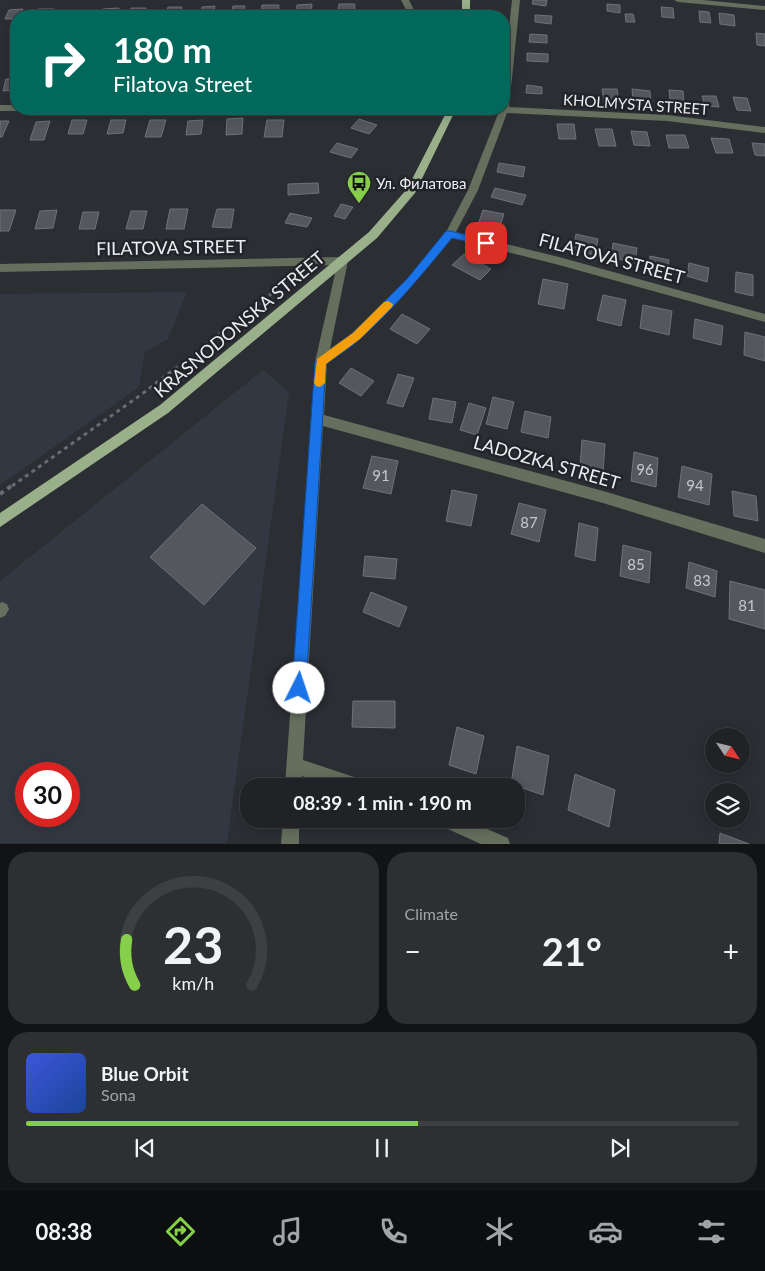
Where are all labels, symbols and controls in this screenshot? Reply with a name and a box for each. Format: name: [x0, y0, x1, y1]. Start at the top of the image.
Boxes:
text: 180 m: [113, 28, 212, 70]
icon: right: [30, 30, 95, 95]
text: Filatova Street: [113, 70, 252, 97]
street label: KHOLMYSTA STREET: [563, 90, 710, 118]
bus stop icon: Ул. Филатова: [346, 170, 372, 204]
place label: Ул. Филатова: [376, 174, 466, 192]
pin: [465, 222, 507, 264]
street label: FILATOVA STREET: [537, 228, 688, 288]
icon: arrive: [472, 229, 500, 257]
street label: FILATOVA STREET: [96, 235, 247, 259]
street label: KRASNODONSKA STREET: [149, 246, 329, 402]
street label: LADOZKA STREET: [471, 431, 623, 494]
house number: 96: [636, 460, 654, 478]
house number: 91: [372, 466, 390, 484]
house number: 94: [686, 476, 704, 494]
house number: 87: [520, 513, 538, 531]
house number: 85: [627, 555, 645, 573]
house number: 83: [693, 571, 711, 589]
house number: 81: [738, 596, 756, 614]
position arrow: [272, 661, 324, 713]
north arrow: [705, 728, 750, 772]
map controls: [705, 728, 750, 828]
speed limit sign: 30: [15, 762, 80, 827]
button: layers: [705, 783, 750, 828]
text: 08:39 · 1 min · 190 m: [293, 791, 472, 814]
text: Climate: [405, 904, 458, 923]
text: 23: [163, 913, 223, 975]
text: 21°: [542, 928, 602, 974]
text: −: [405, 934, 421, 968]
text: +: [723, 934, 739, 968]
text: km/h: [172, 972, 214, 994]
text: Blue Orbit: [101, 1062, 189, 1085]
text: Sona: [101, 1085, 136, 1104]
icon: previous: [131, 1134, 159, 1162]
icon: pause: [368, 1134, 396, 1162]
icon: next: [606, 1134, 634, 1162]
icon: directions: [163, 1214, 198, 1249]
icon: music: [270, 1214, 305, 1249]
icon: phone: [376, 1214, 411, 1249]
icon: climate: [482, 1214, 517, 1249]
icon: car: [588, 1214, 623, 1249]
icon: filters: [694, 1214, 729, 1249]
text: 08:38: [36, 1218, 92, 1245]

